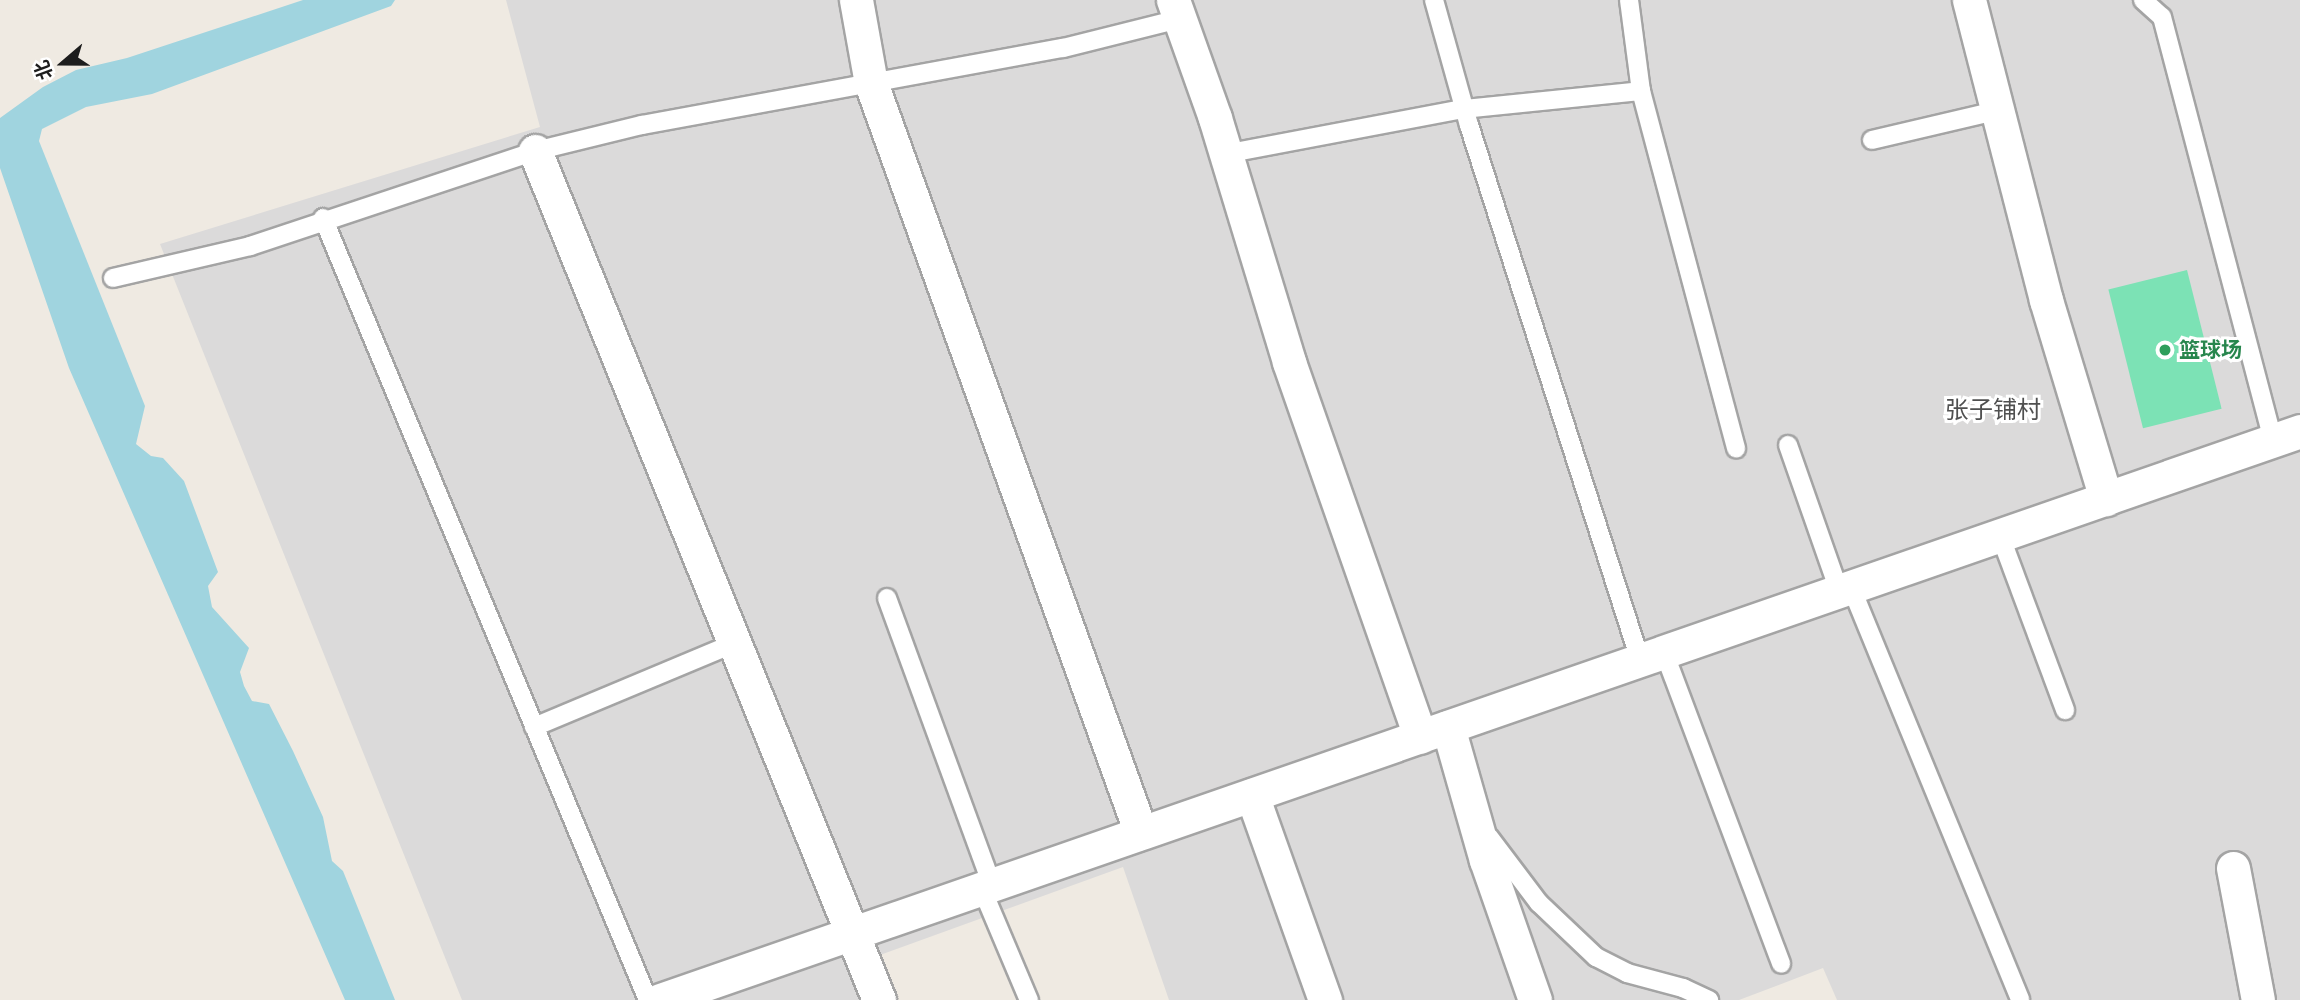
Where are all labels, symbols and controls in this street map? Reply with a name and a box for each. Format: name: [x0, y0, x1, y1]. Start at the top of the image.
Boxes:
north arrow: [28, 28, 98, 98]
text: 北: [30, 57, 57, 83]
place label: 篮球场: [2179, 337, 2242, 363]
marker: 篮球场: [2157, 342, 2173, 358]
district label: 张子铺村: [1945, 396, 2041, 424]

